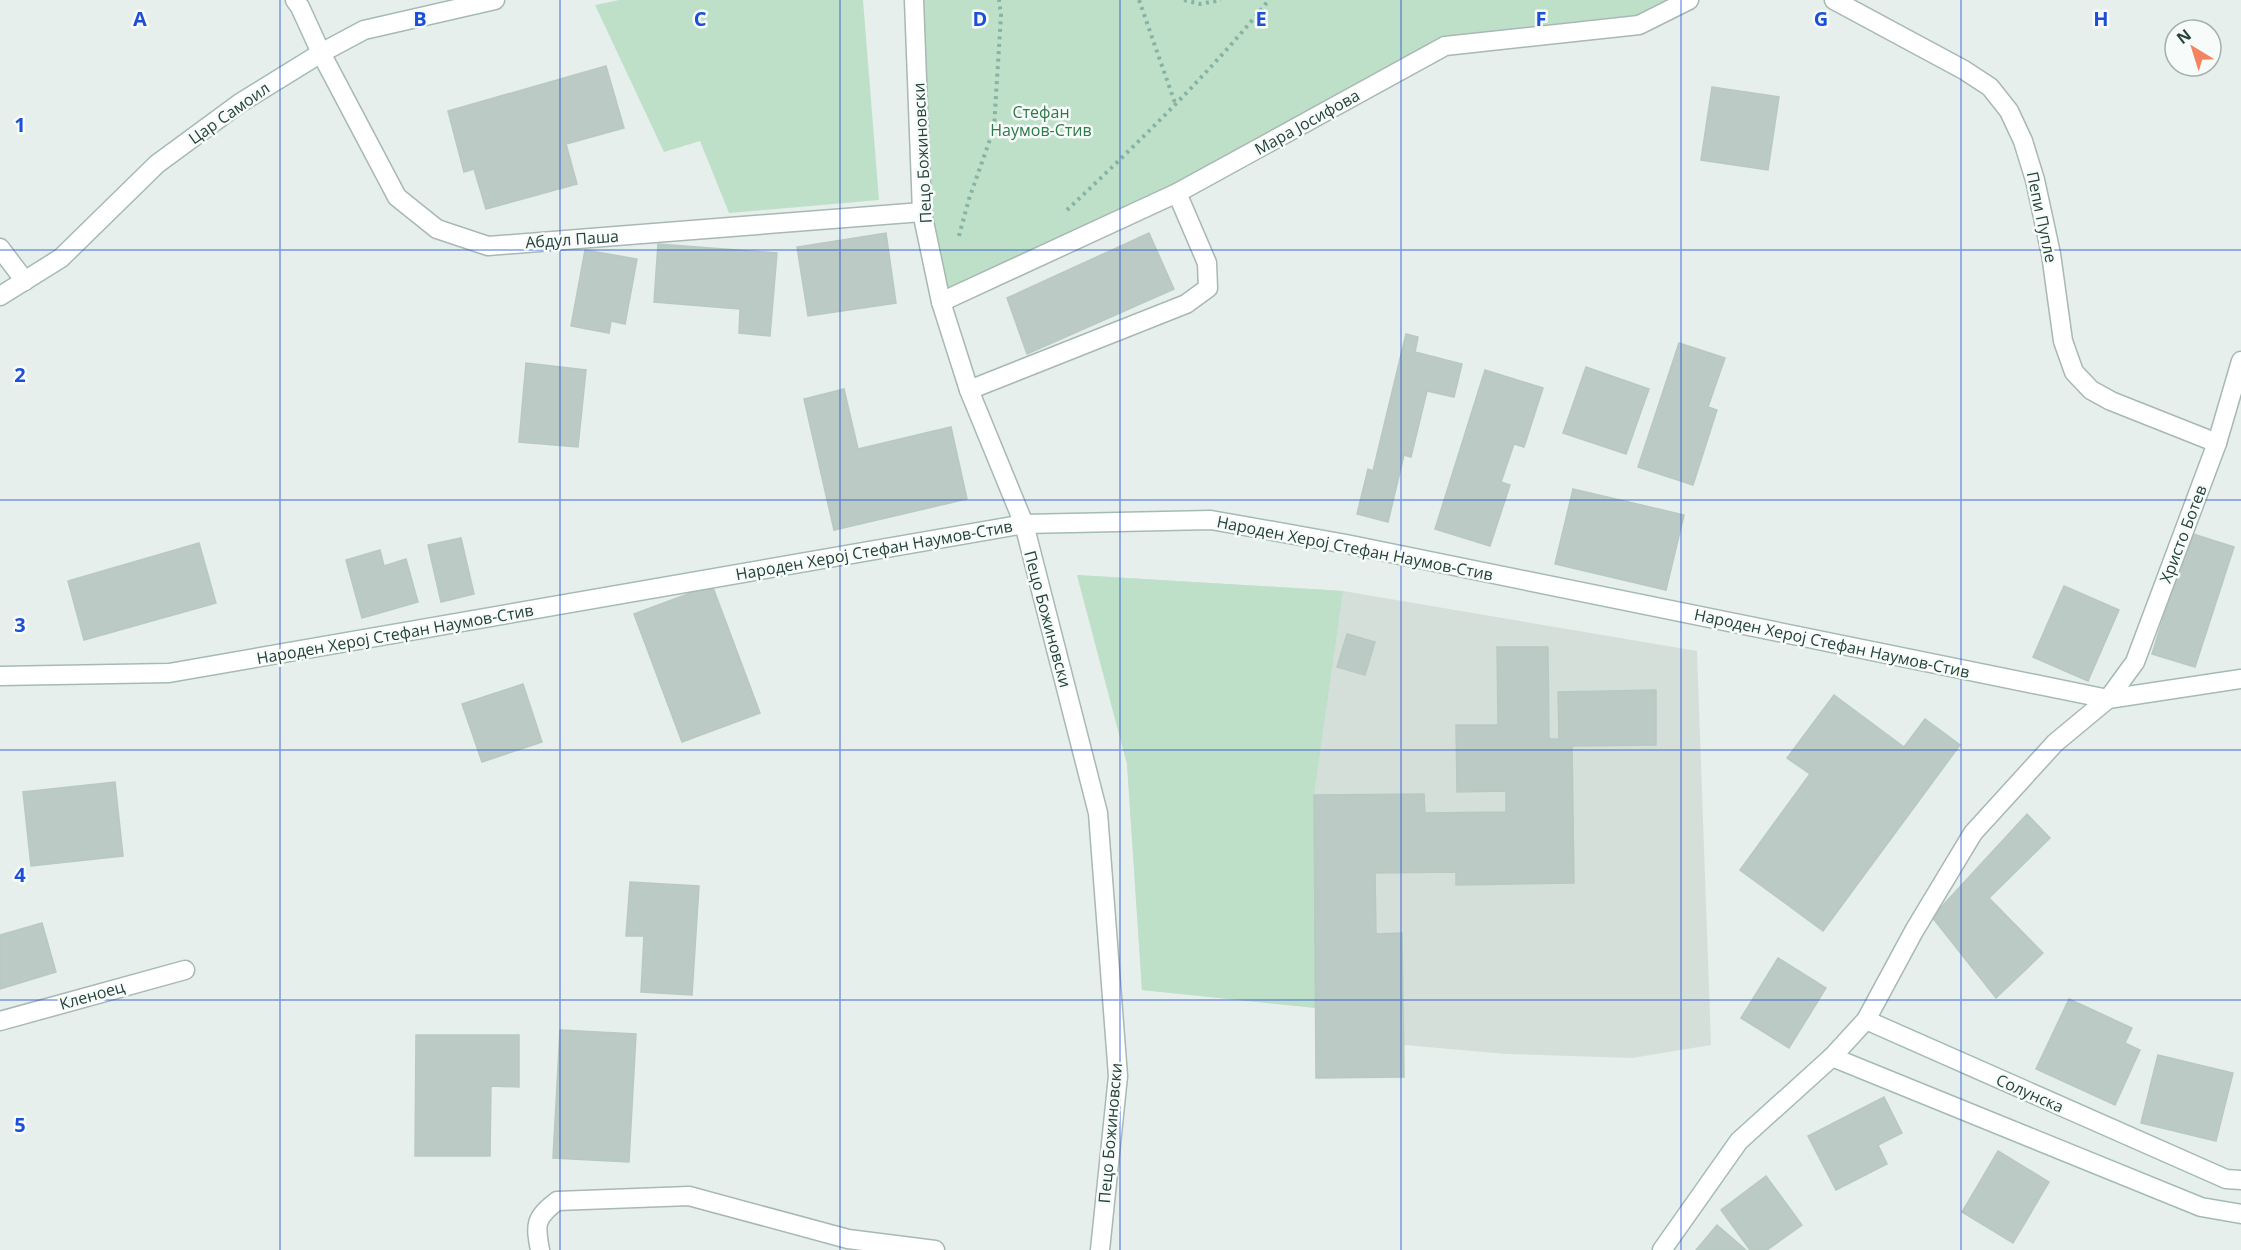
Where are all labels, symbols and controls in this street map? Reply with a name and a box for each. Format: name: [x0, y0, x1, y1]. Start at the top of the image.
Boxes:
text: A: [133, 5, 147, 32]
text: B: [413, 5, 427, 32]
text: C: [694, 5, 707, 32]
text: D: [973, 5, 987, 32]
text: E: [1255, 5, 1267, 32]
text: F: [1536, 5, 1546, 32]
text: G: [1814, 5, 1828, 32]
text: H: [2093, 5, 2109, 32]
north arrow: [2163, 18, 2223, 78]
text: N: [2172, 24, 2196, 49]
street label: Цар Самоил: [184, 77, 274, 149]
street label: Пецо Божиновски: [907, 82, 937, 224]
street label: Мара Јосифова: [1250, 84, 1364, 160]
park label: Стефан Наумов-Стив: [990, 101, 1092, 141]
text: 1: [14, 111, 26, 138]
street label: Пепи Пупле: [2022, 169, 2062, 265]
street label: Абдул Паша: [524, 225, 620, 253]
text: 2: [14, 361, 26, 388]
street label: Христо Ботев: [2154, 482, 2212, 586]
street label: Народен Херој Стефан Наумов-Стив: [1215, 510, 1495, 586]
street label: Народен Херој Стефан Наумов-Стив: [734, 515, 1014, 585]
street label: Пецо Божиновски: [1019, 548, 1077, 690]
street label: Народен Херој Стефан Наумов-Стив: [255, 599, 535, 669]
street label: Народен Херој Стефан Наумов-Стив: [1692, 603, 1972, 683]
text: 3: [14, 611, 26, 638]
text: 4: [14, 861, 26, 888]
street label: Кленоец: [57, 975, 127, 1015]
street label: Пецо Божиновски: [1093, 1062, 1127, 1204]
street label: Солунска: [1993, 1068, 2067, 1118]
text: 5: [14, 1111, 26, 1138]

